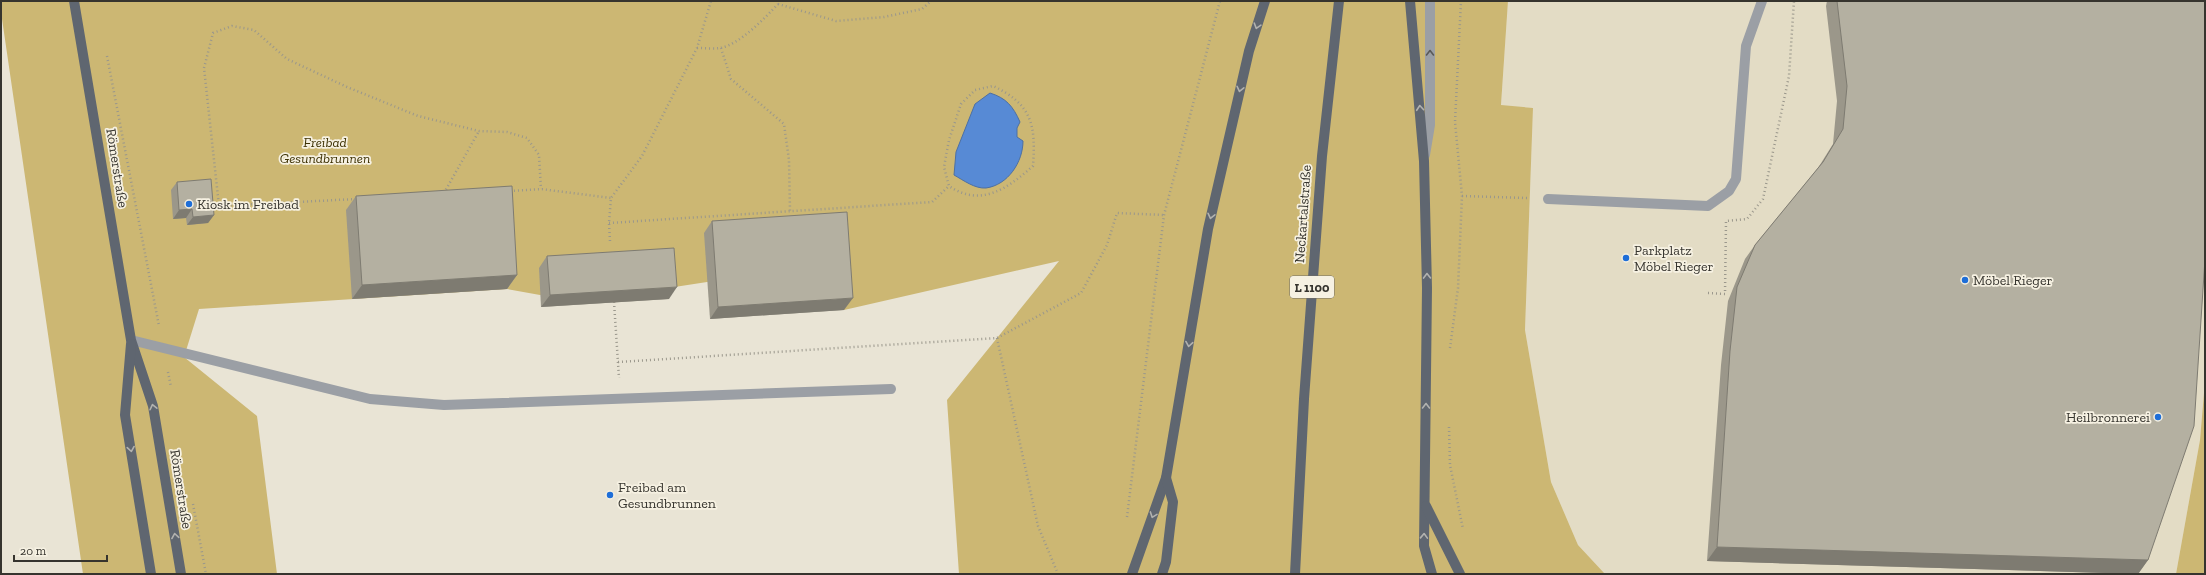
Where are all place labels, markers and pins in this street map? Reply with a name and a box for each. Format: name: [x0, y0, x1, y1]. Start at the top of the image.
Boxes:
place label: Kiosk im Freibad: [197, 196, 299, 213]
marker: Kiosk im Freibad: [184, 199, 194, 209]
place label: Parkplatz Möbel Rieger: [1634, 242, 1714, 275]
marker: Parkplatz Möbel Rieger: [1621, 253, 1631, 263]
place label: Möbel Rieger: [1973, 272, 2053, 289]
marker: Möbel Rieger: [1960, 275, 1970, 285]
place label: Heilbronnerei: [2066, 409, 2150, 426]
marker: Heilbronnerei: [2153, 412, 2163, 422]
place label: Freibad am Gesundbrunnen: [618, 479, 716, 512]
marker: Freibad am Gesundbrunnen: [605, 490, 615, 500]

